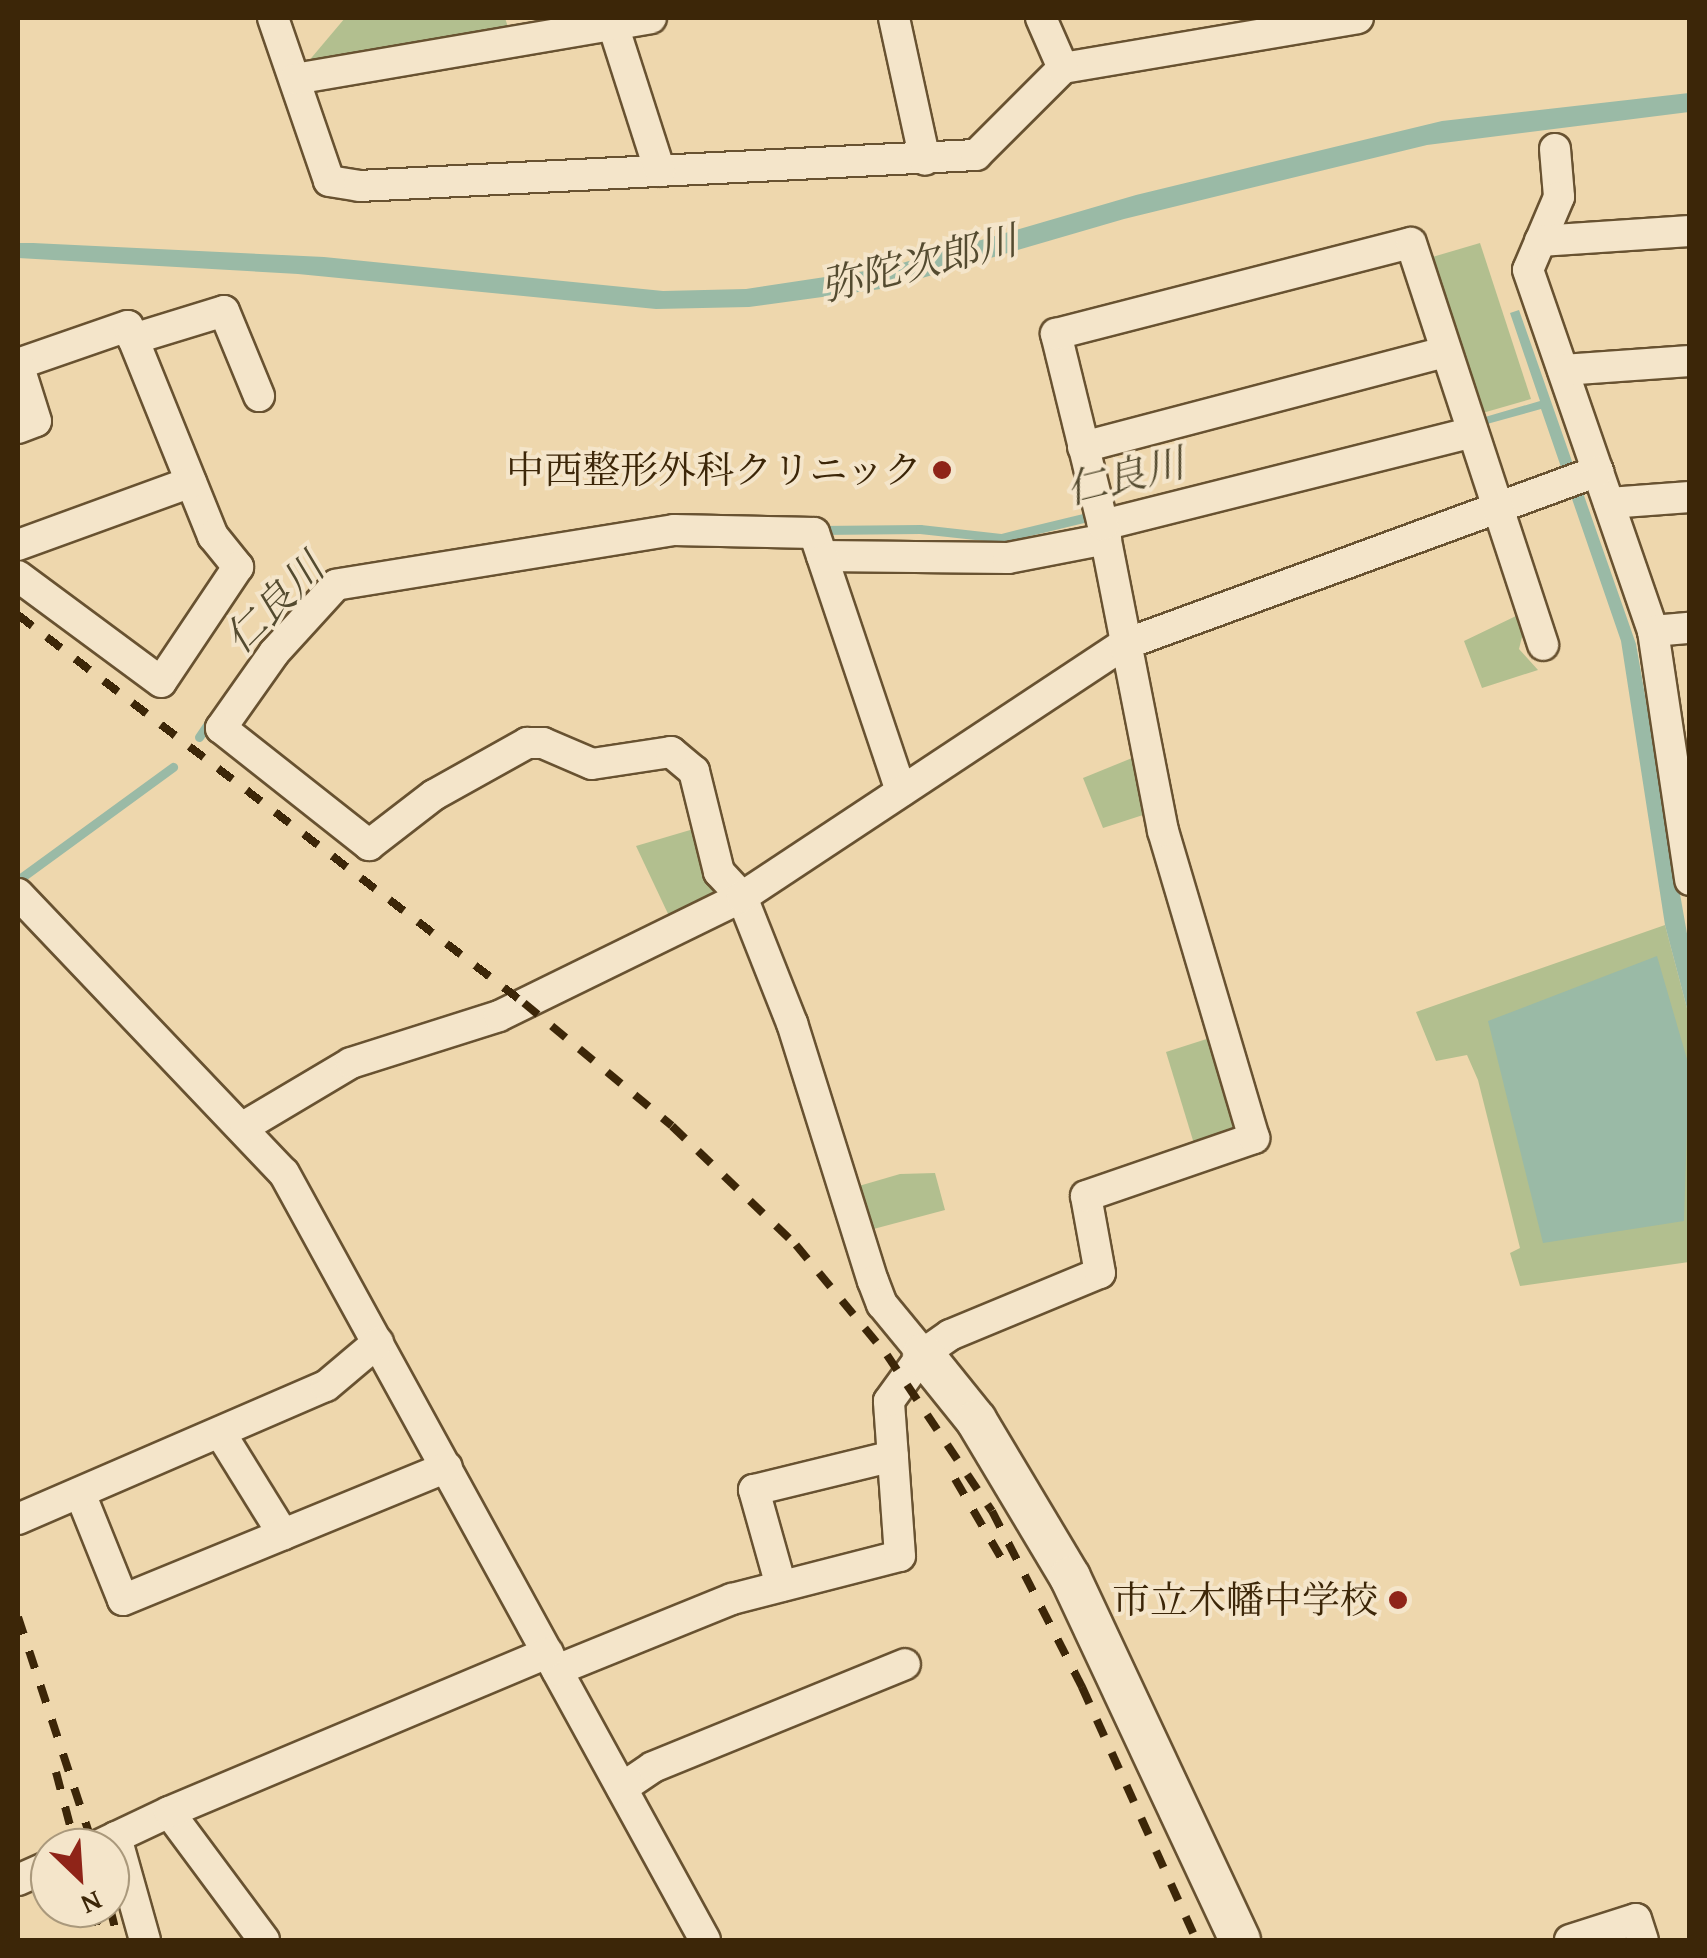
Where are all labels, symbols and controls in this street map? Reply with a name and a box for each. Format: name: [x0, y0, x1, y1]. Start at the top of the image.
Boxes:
water label: 弥陀次郎川: [816, 216, 1022, 310]
water label: 仁良川: [1061, 438, 1189, 514]
place label: 中西整形外科クリニック: [504, 447, 922, 493]
marker: 中西整形外科クリニック: [931, 459, 953, 481]
water label: 仁良川: [215, 544, 333, 662]
place label: 市立木幡中学校: [1112, 1577, 1378, 1623]
marker: 市立木幡中学校: [1387, 1589, 1409, 1611]
north arrow: [30, 1828, 130, 1928]
text: N: [75, 1881, 109, 1926]

